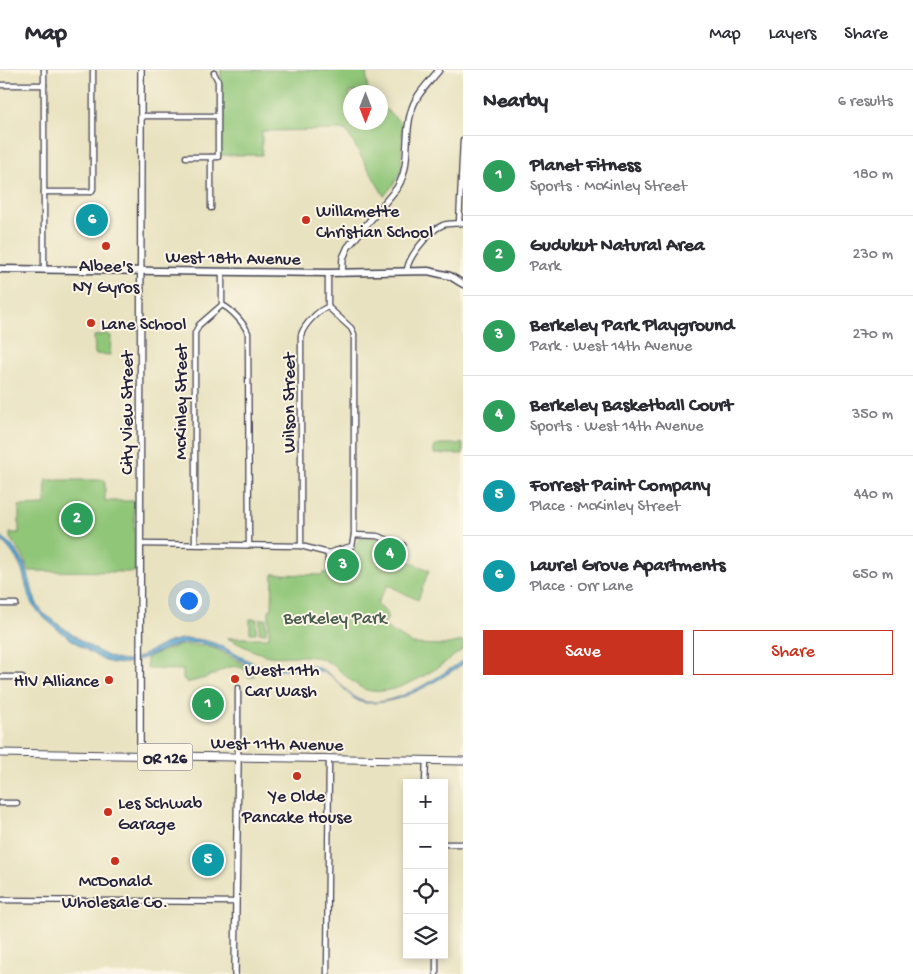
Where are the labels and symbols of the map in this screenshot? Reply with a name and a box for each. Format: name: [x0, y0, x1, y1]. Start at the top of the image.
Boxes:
north arrow: [343, 85, 388, 130]
pin: 6: [76, 201, 108, 239]
place label: Willamette Christian School: [316, 202, 433, 244]
marker: Willamette Christian School: [300, 214, 312, 226]
marker: Albee's NY Gyros: [100, 240, 112, 252]
street label: West 18th Avenue: [165, 248, 302, 271]
place label: Albee's NY Gyros: [73, 257, 141, 299]
place label: Lane School: [101, 315, 187, 336]
marker: Lane School: [85, 317, 97, 329]
street label: McKinley Street: [172, 343, 193, 460]
street label: City View Street: [118, 350, 139, 475]
street label: Wilson Street: [280, 351, 301, 453]
pin: 2: [61, 500, 93, 538]
pin: 4: [374, 535, 406, 573]
pin: 3: [327, 546, 359, 584]
your location: [176, 588, 202, 614]
park label: Berkeley Park: [283, 609, 388, 630]
place label: West 11th Car Wash: [245, 661, 320, 703]
place label: HIV Alliance: [14, 672, 100, 693]
marker: West 11th Car Wash: [229, 673, 241, 685]
marker: HIV Alliance: [103, 674, 115, 686]
pin: 1: [192, 685, 224, 723]
street label: West 11th Avenue: [210, 734, 344, 757]
road number: OR 126: [138, 744, 192, 770]
marker: Ye Olde Pancake House: [291, 770, 303, 782]
place label: Ye Olde Pancake House: [241, 787, 353, 829]
place label: Les Schwab Garage: [118, 794, 203, 836]
marker: Les Schwab Garage: [102, 806, 114, 818]
pin: 5: [192, 841, 224, 879]
marker: McDonald Wholesale Co.: [109, 855, 121, 867]
place label: McDonald Wholesale Co.: [62, 872, 168, 914]

